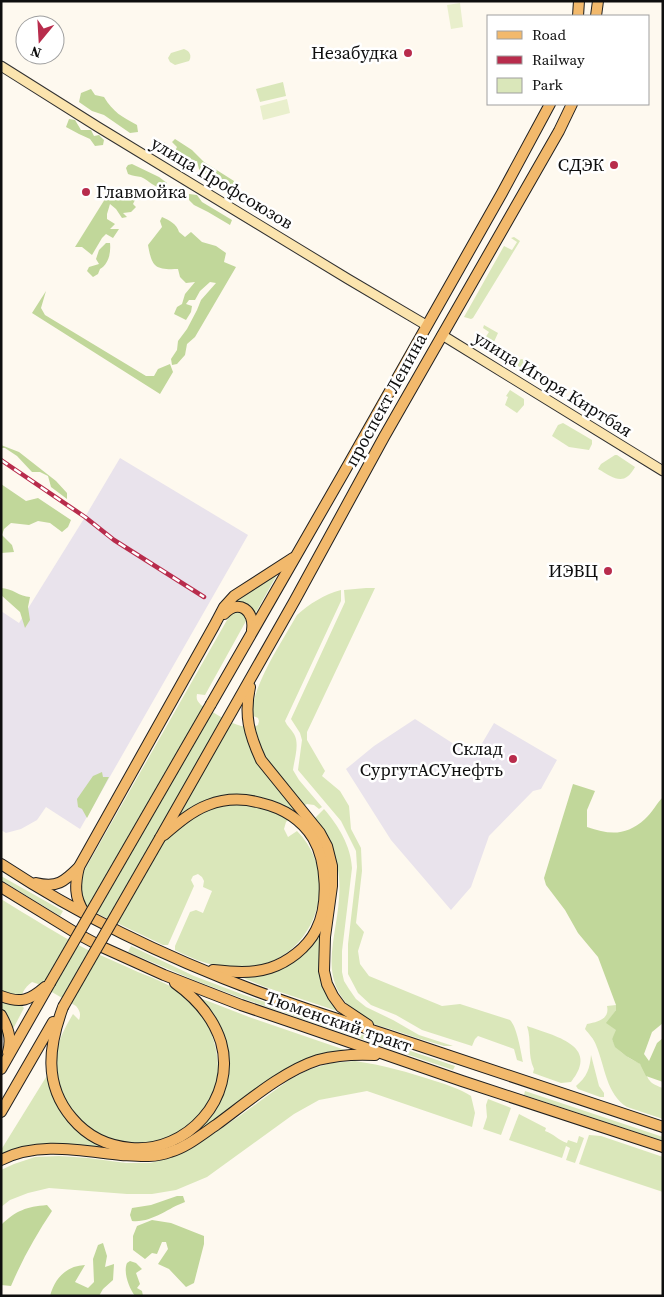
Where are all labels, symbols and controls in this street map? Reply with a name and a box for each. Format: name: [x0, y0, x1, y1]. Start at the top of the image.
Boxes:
north arrow: [15, 15, 65, 65]
legend: [487, 15, 649, 105]
text: Road: [532, 24, 566, 45]
place label: Незабудка: [311, 40, 399, 65]
text: N: [28, 41, 44, 63]
marker: Незабудка: [402, 47, 414, 59]
text: Railway: [532, 49, 585, 70]
text: Park: [532, 74, 564, 95]
street label: улица Профсоюзов: [146, 130, 298, 235]
place label: СДЭК: [558, 152, 604, 177]
marker: СДЭК: [608, 159, 620, 171]
place label: Главмойка: [96, 179, 188, 204]
marker: Главмойка: [80, 186, 92, 198]
street label: улица Игоря Киртбая: [469, 325, 637, 443]
street label: проспект Ленина: [339, 328, 433, 471]
place label: ИЭВЦ: [548, 558, 598, 583]
marker: ИЭВЦ: [602, 565, 614, 577]
place label: Склад СургутАСУнефть: [360, 736, 503, 782]
marker: Склад СургутАСУнефть: [507, 753, 519, 765]
street label: Тюменский тракт: [263, 985, 416, 1058]

